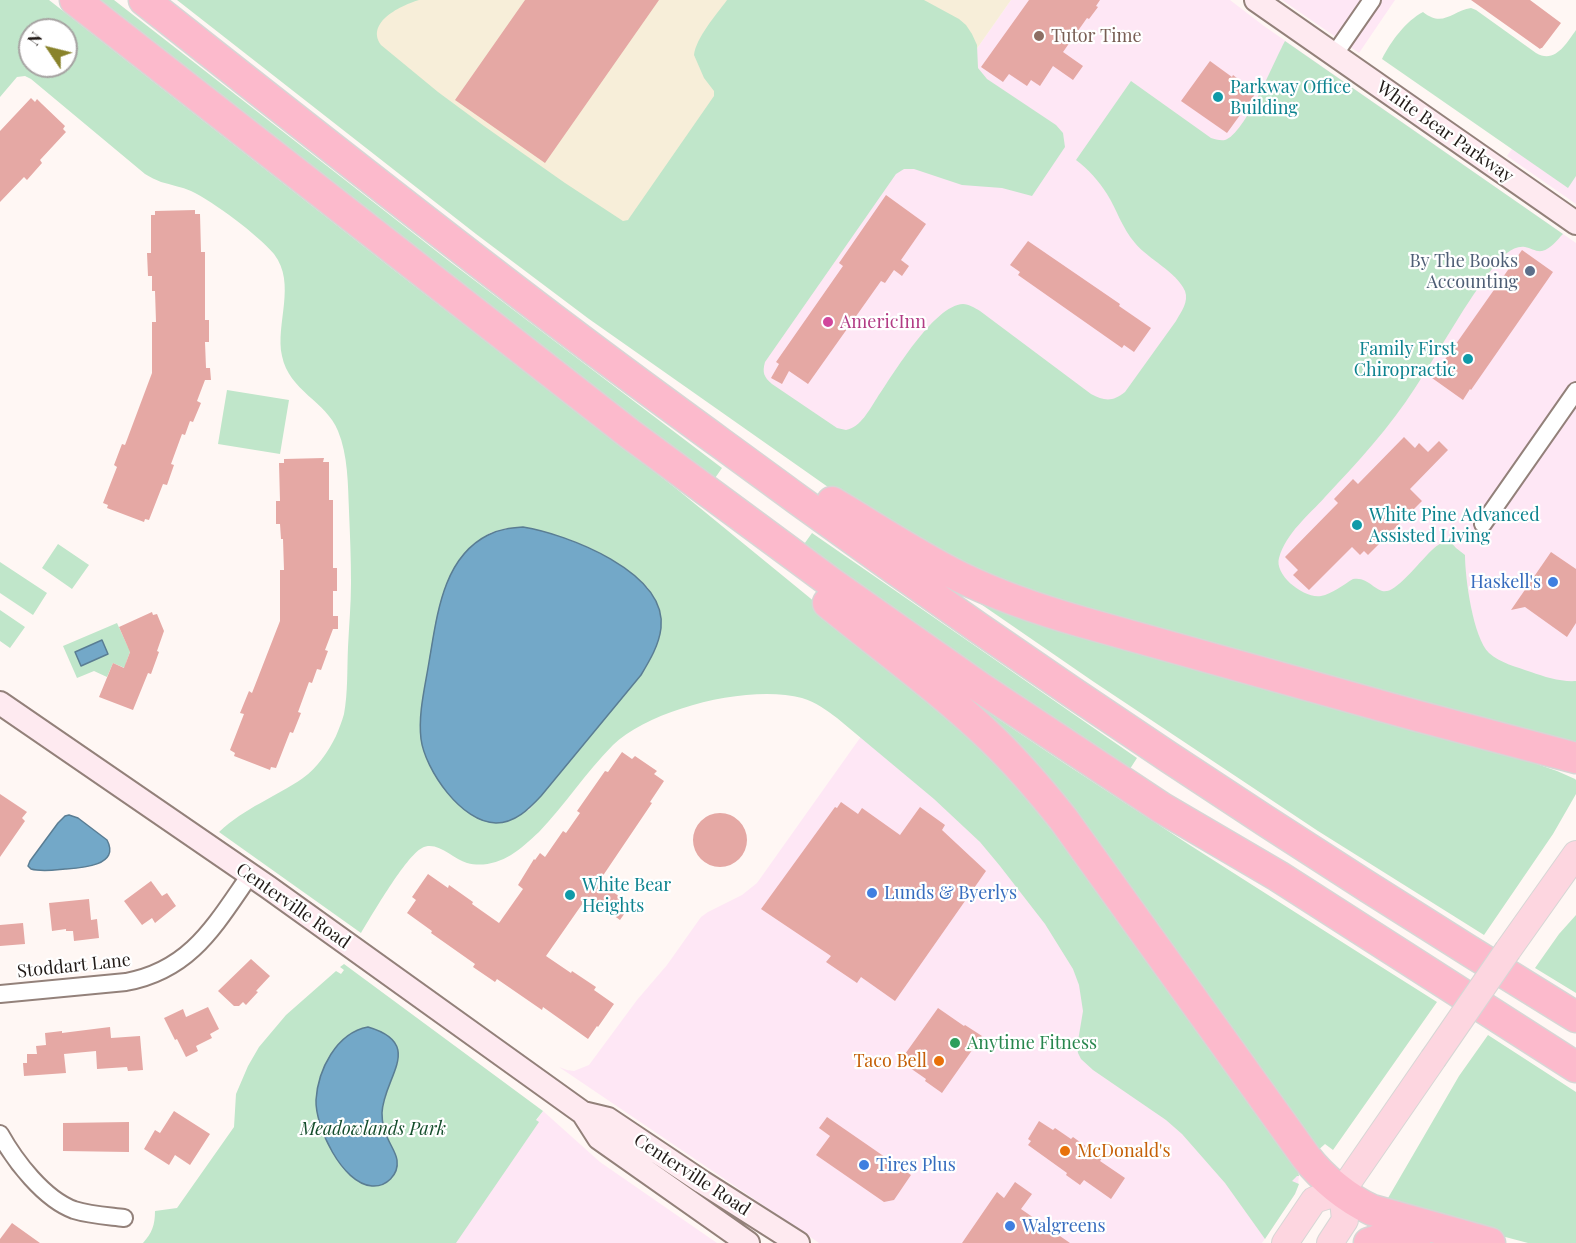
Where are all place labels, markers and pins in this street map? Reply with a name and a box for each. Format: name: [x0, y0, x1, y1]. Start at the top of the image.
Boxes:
place label: Tutor Time: [1051, 25, 1142, 47]
marker: Tutor Time: [1032, 29, 1046, 43]
place label: Parkway Office Building: [1230, 76, 1351, 118]
marker: Parkway Office Building: [1211, 90, 1225, 104]
place label: By The Books Accounting: [1410, 250, 1518, 292]
marker: By The Books Accounting: [1523, 264, 1537, 278]
place label: AmericInn: [840, 311, 926, 333]
marker: AmericInn: [821, 315, 835, 329]
place label: Family First Chiropractic: [1354, 338, 1456, 380]
marker: Family First Chiropractic: [1461, 352, 1475, 366]
place label: White Pine Advanced Assisted Living: [1369, 504, 1540, 546]
marker: White Pine Advanced Assisted Living: [1350, 518, 1364, 532]
place label: Haskell's: [1470, 571, 1541, 593]
marker: Haskell's: [1546, 575, 1560, 589]
place label: White Bear Heights: [582, 874, 671, 916]
place label: Lunds & Byerlys: [884, 882, 1017, 904]
marker: Lunds & Byerlys: [865, 886, 879, 900]
marker: White Bear Heights: [563, 888, 577, 902]
place label: Anytime Fitness: [967, 1032, 1097, 1054]
marker: Anytime Fitness: [948, 1036, 962, 1050]
place label: Taco Bell: [853, 1050, 927, 1072]
marker: Taco Bell: [932, 1054, 946, 1068]
place label: McDonald's: [1077, 1140, 1171, 1162]
marker: McDonald's: [1058, 1144, 1072, 1158]
place label: Tires Plus: [876, 1154, 956, 1176]
marker: Tires Plus: [857, 1158, 871, 1172]
place label: Walgreens: [1022, 1215, 1106, 1237]
marker: Walgreens: [1003, 1219, 1017, 1233]

